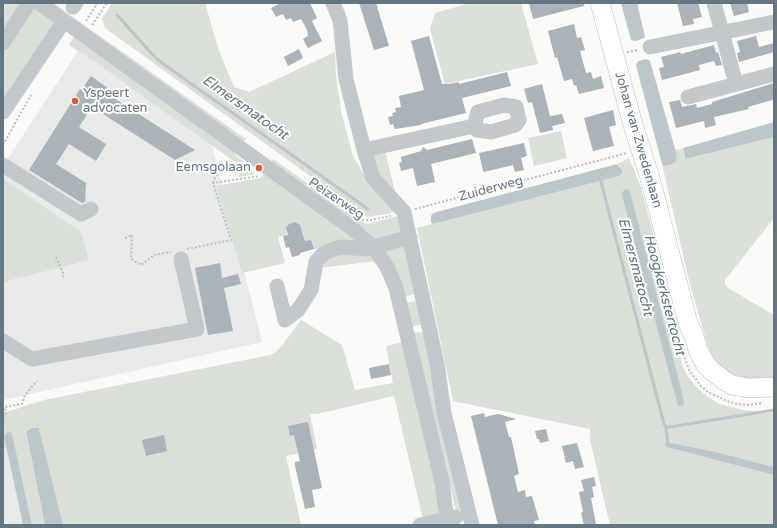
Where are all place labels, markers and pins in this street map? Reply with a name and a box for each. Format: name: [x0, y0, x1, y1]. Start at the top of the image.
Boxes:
place label: Yspeert advocaten: [83, 86, 147, 117]
marker: Yspeert advocaten: [70, 96, 80, 106]
place label: Eemsgolaan: [175, 160, 251, 176]
marker: Eemsgolaan: [254, 163, 264, 173]

